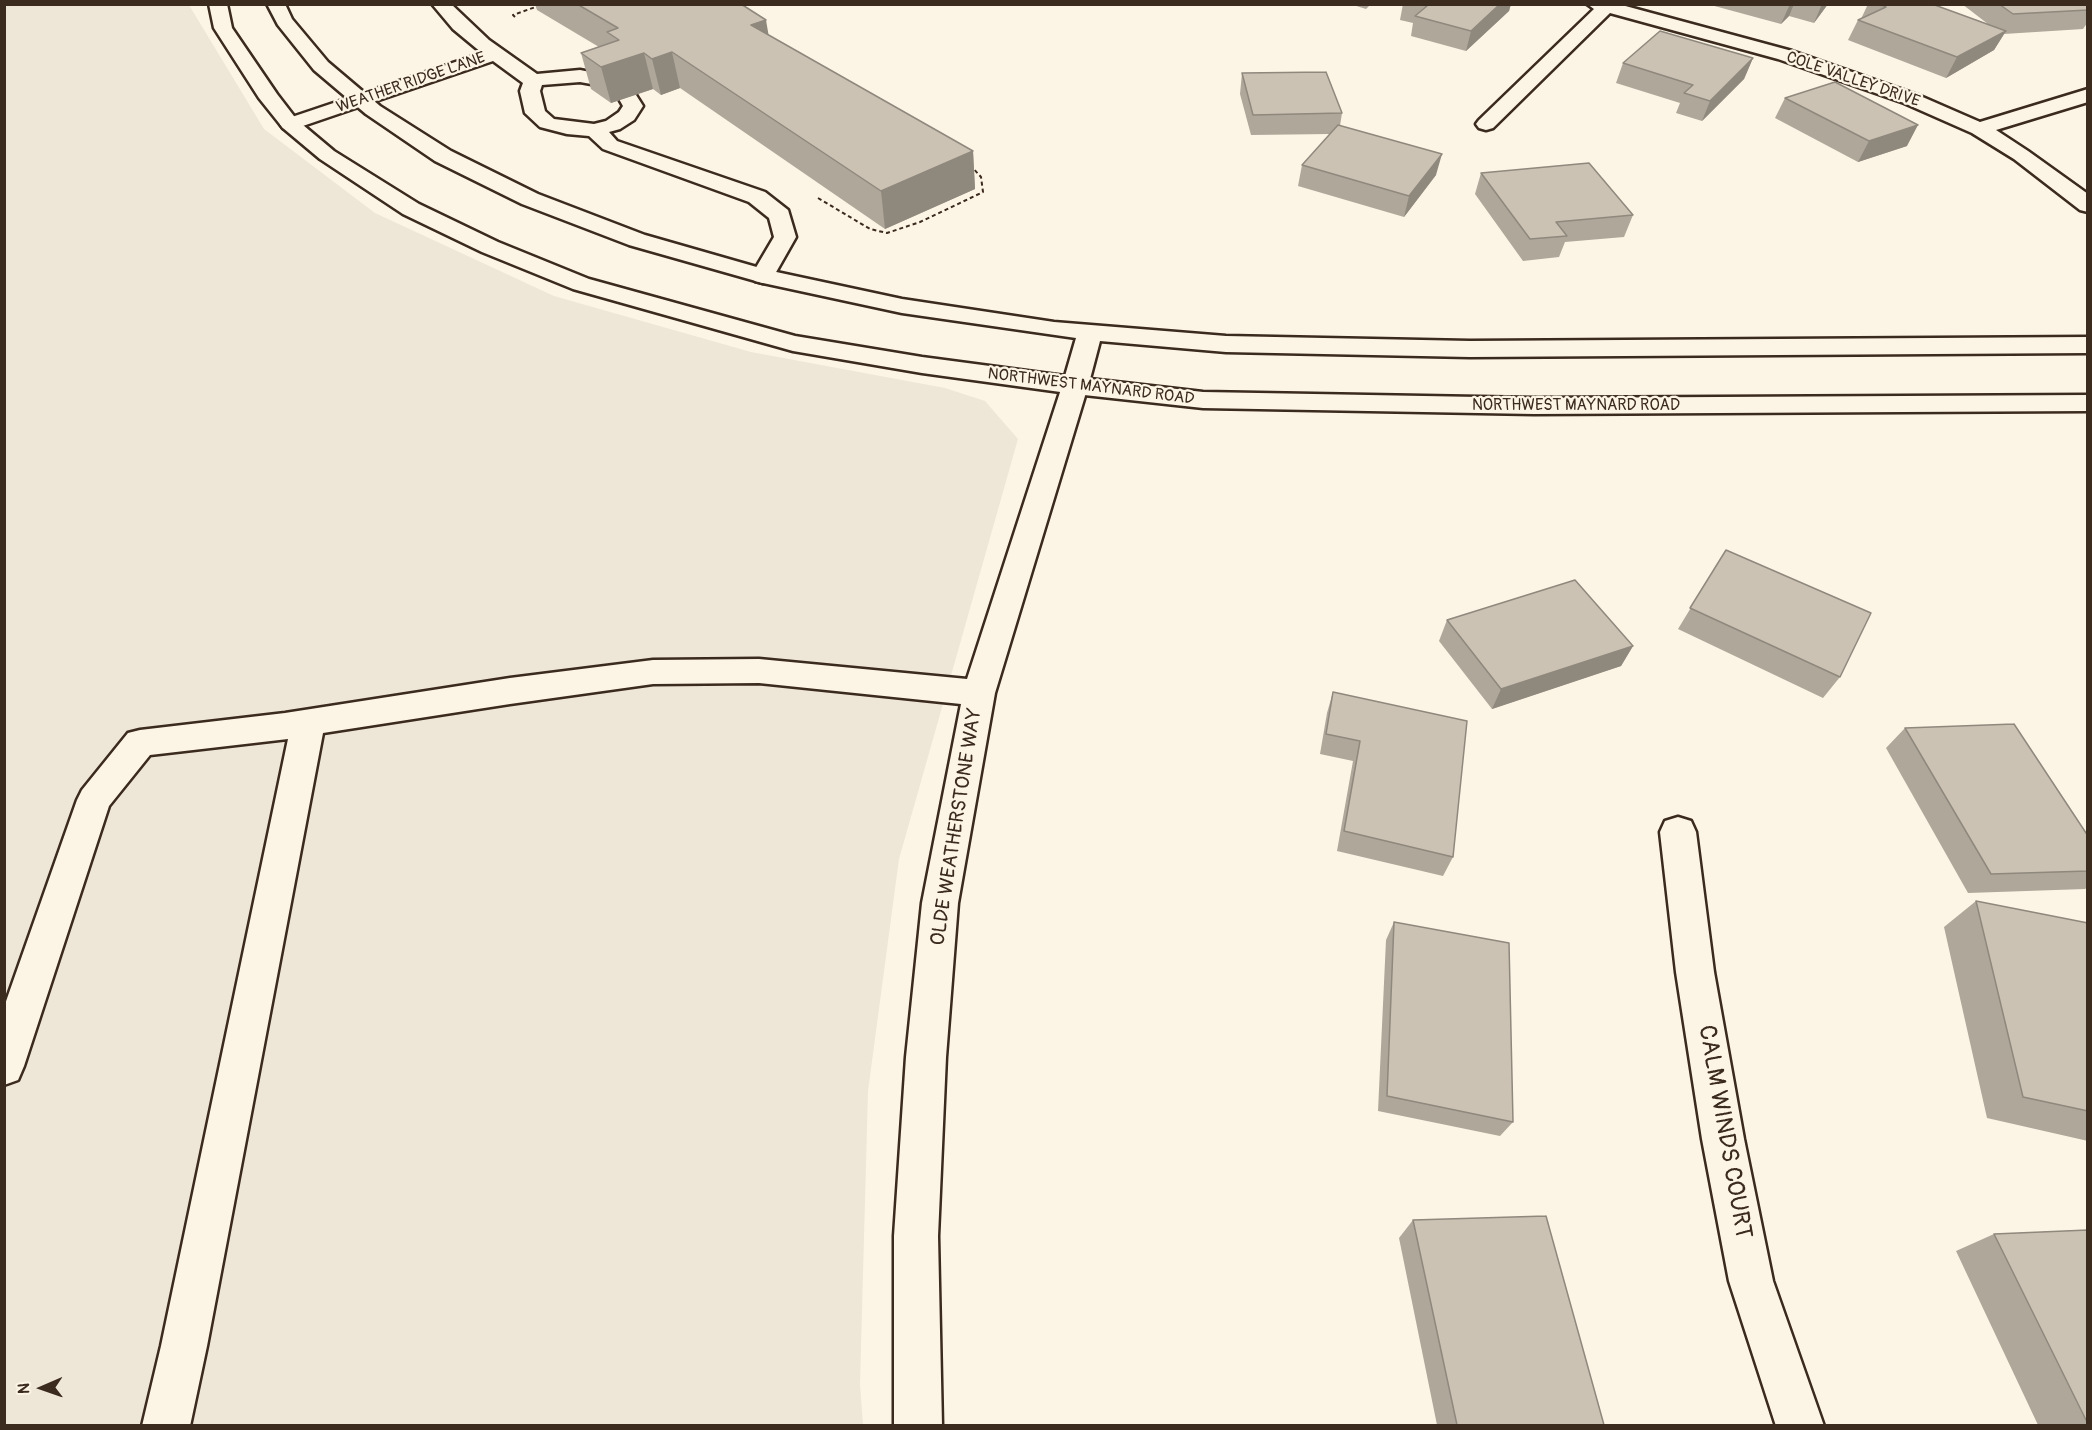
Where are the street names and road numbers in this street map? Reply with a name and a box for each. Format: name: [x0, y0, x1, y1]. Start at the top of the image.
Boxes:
street label: COLE VALLEY DRIVE: [1784, 48, 1922, 112]
street label: WEATHER RIDGE LANE: [334, 49, 488, 117]
street label: NORTHWEST MAYNARD ROAD: [987, 365, 1195, 409]
street label: NORTHWEST MAYNARD ROAD: [1472, 396, 1680, 416]
street label: OLDE WEATHERSTONE WAY: [926, 707, 988, 947]
street label: CALM WINDS COURT: [1691, 1023, 1757, 1241]

